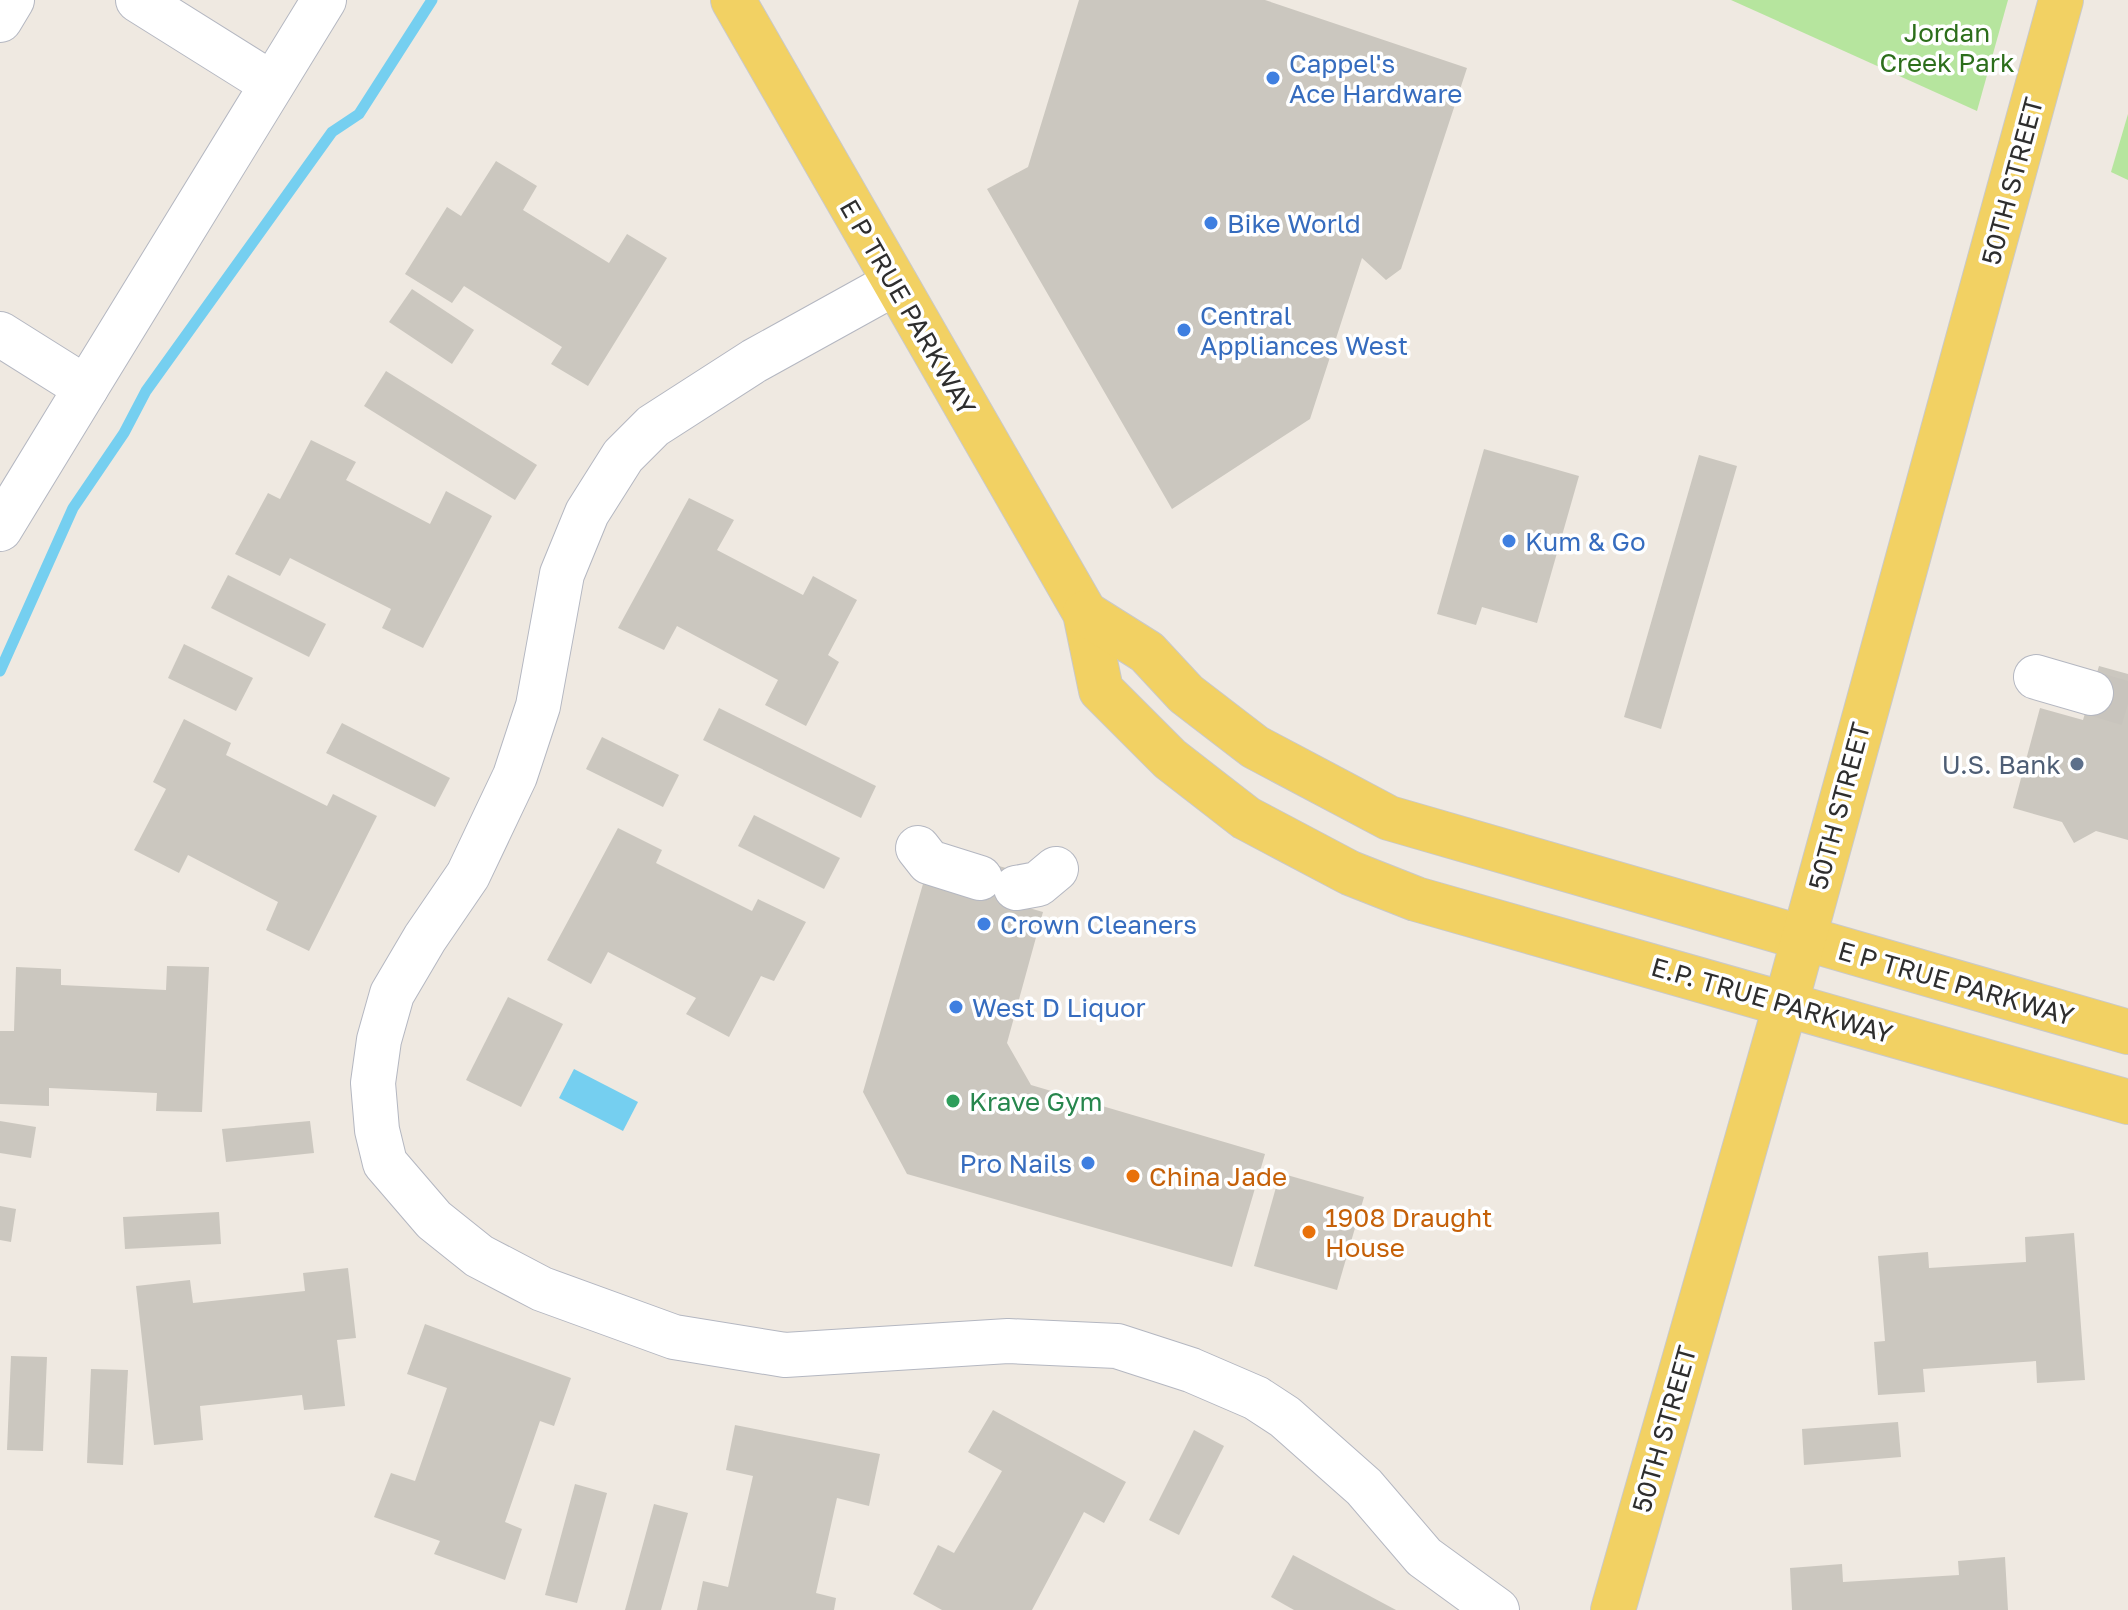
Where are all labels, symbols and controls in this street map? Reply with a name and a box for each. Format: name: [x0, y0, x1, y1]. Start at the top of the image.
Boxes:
park label: Jordan Creek Park: [1879, 17, 2015, 78]
place label: Cappel's Ace Hardware: [1289, 48, 1462, 109]
marker: Cappel's Ace Hardware: [1264, 69, 1282, 87]
street label: 50TH STREET: [1975, 94, 2049, 268]
street label: E P TRUE PARKWAY: [834, 194, 983, 421]
place label: Bike World: [1227, 208, 1361, 239]
marker: Bike World: [1202, 214, 1220, 232]
place label: Central Appliances West: [1200, 300, 1408, 361]
marker: Central Appliances West: [1175, 321, 1193, 339]
place label: Kum & Go: [1525, 526, 1646, 557]
marker: Kum & Go: [1500, 532, 1518, 550]
street label: 50TH STREET: [1802, 719, 1876, 893]
place label: U.S. Bank: [1942, 749, 2061, 780]
marker: U.S. Bank: [2068, 755, 2086, 773]
place label: Crown Cleaners: [1000, 909, 1197, 940]
marker: Crown Cleaners: [975, 915, 993, 933]
street label: E P TRUE PARKWAY: [1835, 934, 2078, 1032]
street label: E.P. TRUE PARKWAY: [1648, 951, 1896, 1049]
place label: West D Liquor: [972, 992, 1146, 1023]
marker: West D Liquor: [947, 998, 965, 1016]
place label: Krave Gym: [969, 1086, 1103, 1117]
marker: Krave Gym: [944, 1092, 962, 1110]
place label: Pro Nails: [959, 1148, 1072, 1179]
marker: Pro Nails: [1079, 1154, 1097, 1172]
place label: China Jade: [1149, 1161, 1287, 1192]
marker: China Jade: [1124, 1167, 1142, 1185]
place label: 1908 Draught House: [1325, 1202, 1492, 1263]
marker: 1908 Draught House: [1300, 1223, 1318, 1241]
street label: 50TH STREET: [1625, 1342, 1703, 1516]

